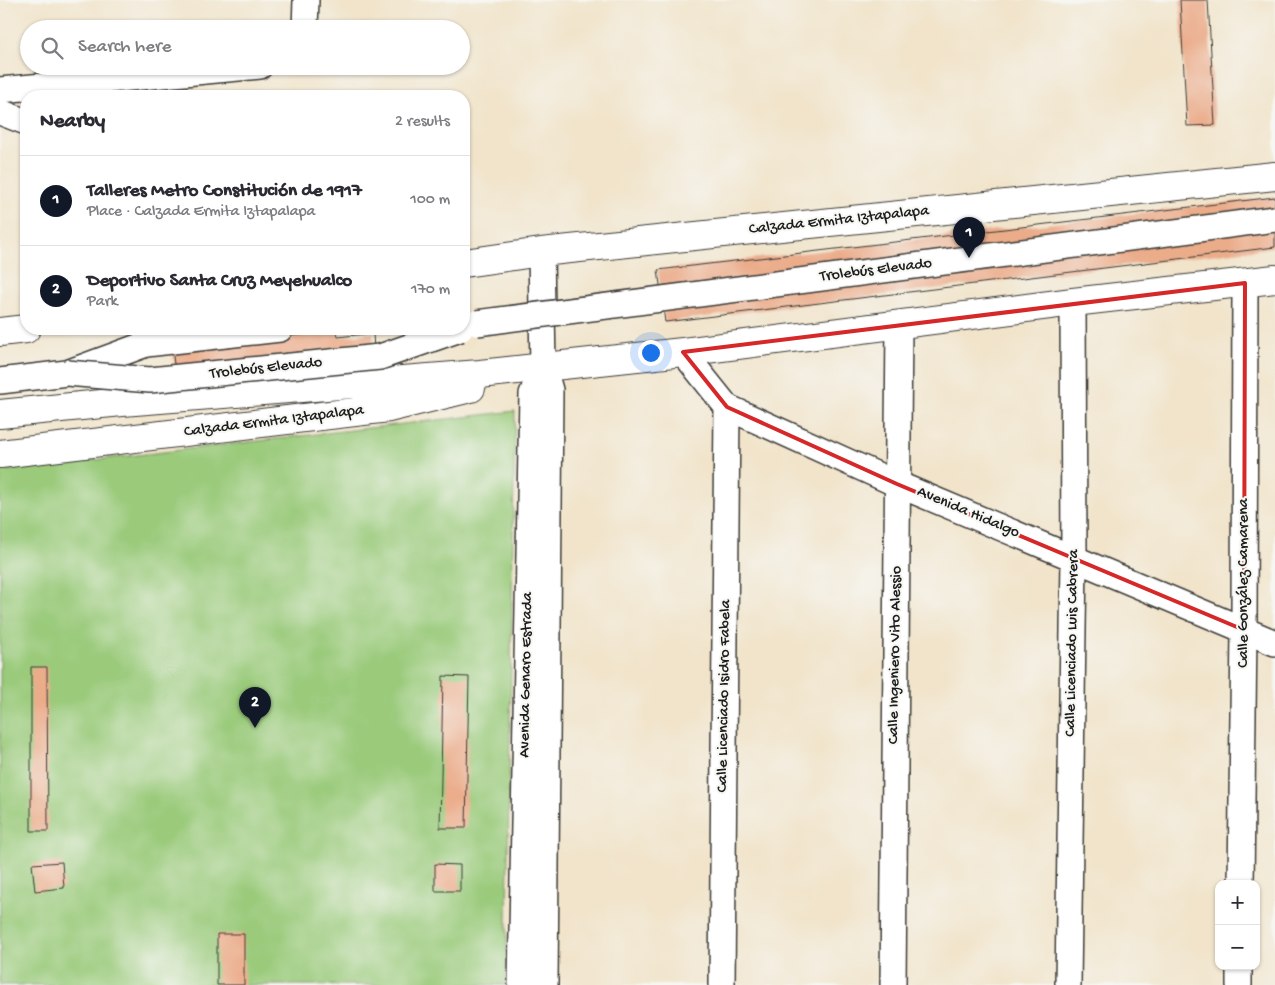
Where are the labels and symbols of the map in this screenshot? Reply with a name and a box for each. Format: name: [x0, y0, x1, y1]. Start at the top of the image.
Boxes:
street label: Calzada Ermita Iztapalapa: [748, 202, 931, 240]
pin: 1: [953, 217, 985, 258]
street label: Trolebús Elevado: [818, 255, 933, 287]
your location: [638, 340, 664, 366]
street label: Trolebús Elevado: [208, 354, 323, 384]
street label: Calzada Ermita Iztapalapa: [183, 401, 366, 442]
street label: Avenida Hidalgo: [914, 483, 1022, 543]
street label: Calle González Camarena: [1235, 497, 1254, 668]
street label: Calle Licenciado Luis Cabrera: [1062, 548, 1084, 737]
street label: Calle Ingeniero Vito Alessio: [885, 566, 907, 744]
street label: Avenida Genaro Estrada: [516, 591, 538, 758]
street label: Calle Licenciado Isidro Fabela: [714, 598, 736, 793]
pin: 2: [239, 687, 271, 728]

